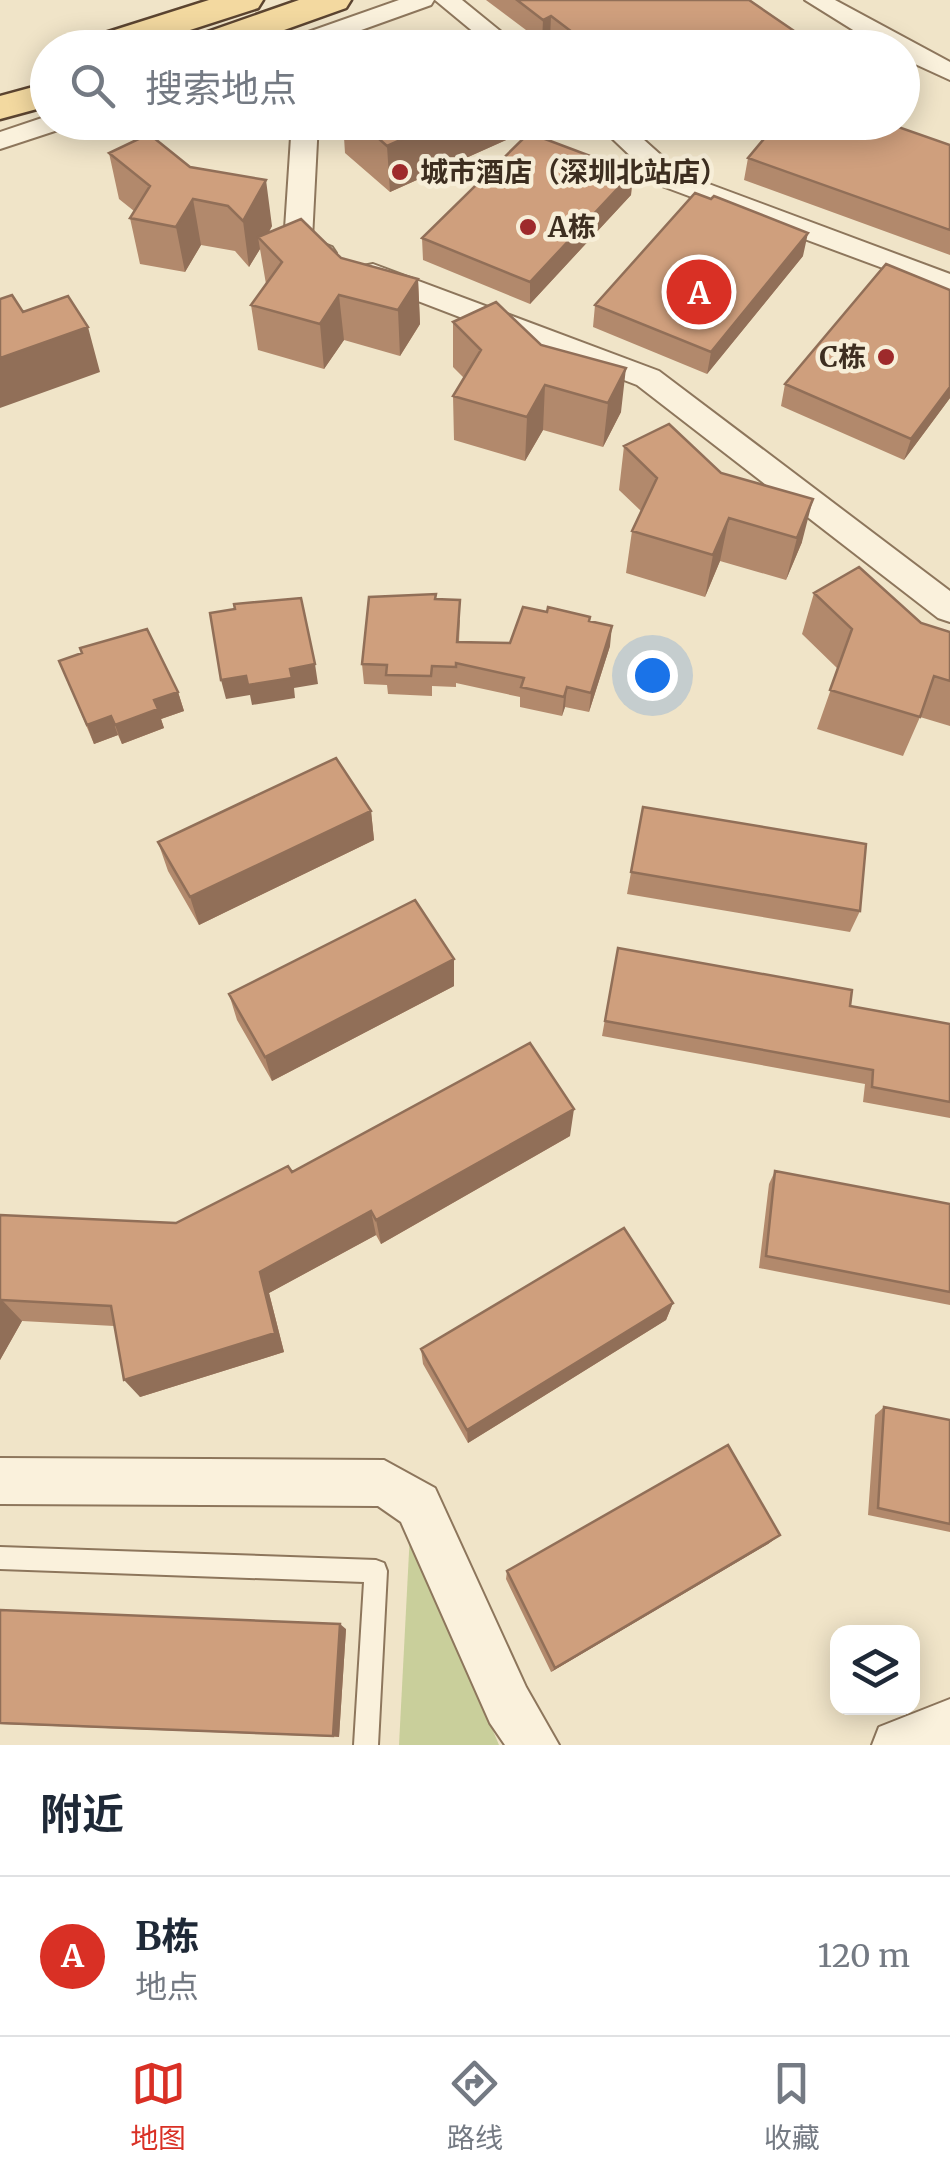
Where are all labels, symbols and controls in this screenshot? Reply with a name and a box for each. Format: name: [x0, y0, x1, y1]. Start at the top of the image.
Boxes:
search box: [30, 30, 920, 140]
icon: search: [65, 58, 120, 113]
text: 搜索地点: [145, 65, 297, 112]
place label: 城市酒店（深圳北站店）: [420, 154, 728, 190]
marker: 城市酒店（深圳北站店）: [389, 161, 411, 183]
place label: A栋: [547, 209, 596, 245]
marker: A栋: [517, 216, 539, 238]
pin: A: [666, 254, 732, 330]
place label: C栋: [819, 339, 866, 375]
marker: C栋: [875, 346, 897, 368]
your location: [627, 650, 678, 701]
map controls: [830, 1625, 920, 1715]
button: layers: [830, 1625, 920, 1715]
text: 附近: [40, 1788, 124, 1840]
text: B栋: [135, 1913, 200, 1960]
text: A: [61, 1936, 84, 1976]
text: 120 m: [818, 1936, 910, 1976]
text: 地点: [135, 1967, 199, 2007]
tab: 地图: [130, 2056, 186, 2156]
tab: 路线: [447, 2056, 503, 2156]
tab: 收藏: [764, 2056, 820, 2156]

